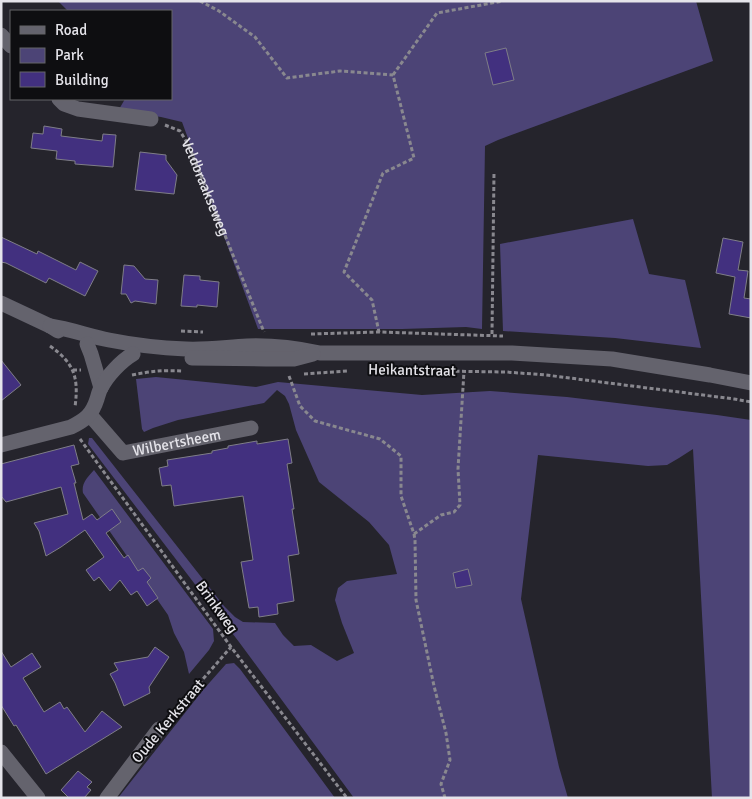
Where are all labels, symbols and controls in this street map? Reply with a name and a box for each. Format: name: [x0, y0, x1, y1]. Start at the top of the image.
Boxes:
legend: [10, 10, 172, 100]
text: Road: [55, 21, 87, 39]
text: Park: [55, 46, 84, 64]
text: Building: [55, 71, 109, 89]
street label: Veldbraakseweg: [177, 135, 233, 239]
street label: Heikantstraat: [368, 360, 456, 380]
street label: Wilbertsheem: [131, 425, 222, 460]
street label: Brinkweg: [192, 577, 242, 637]
street label: Oude Kerkstraat: [128, 676, 208, 766]

